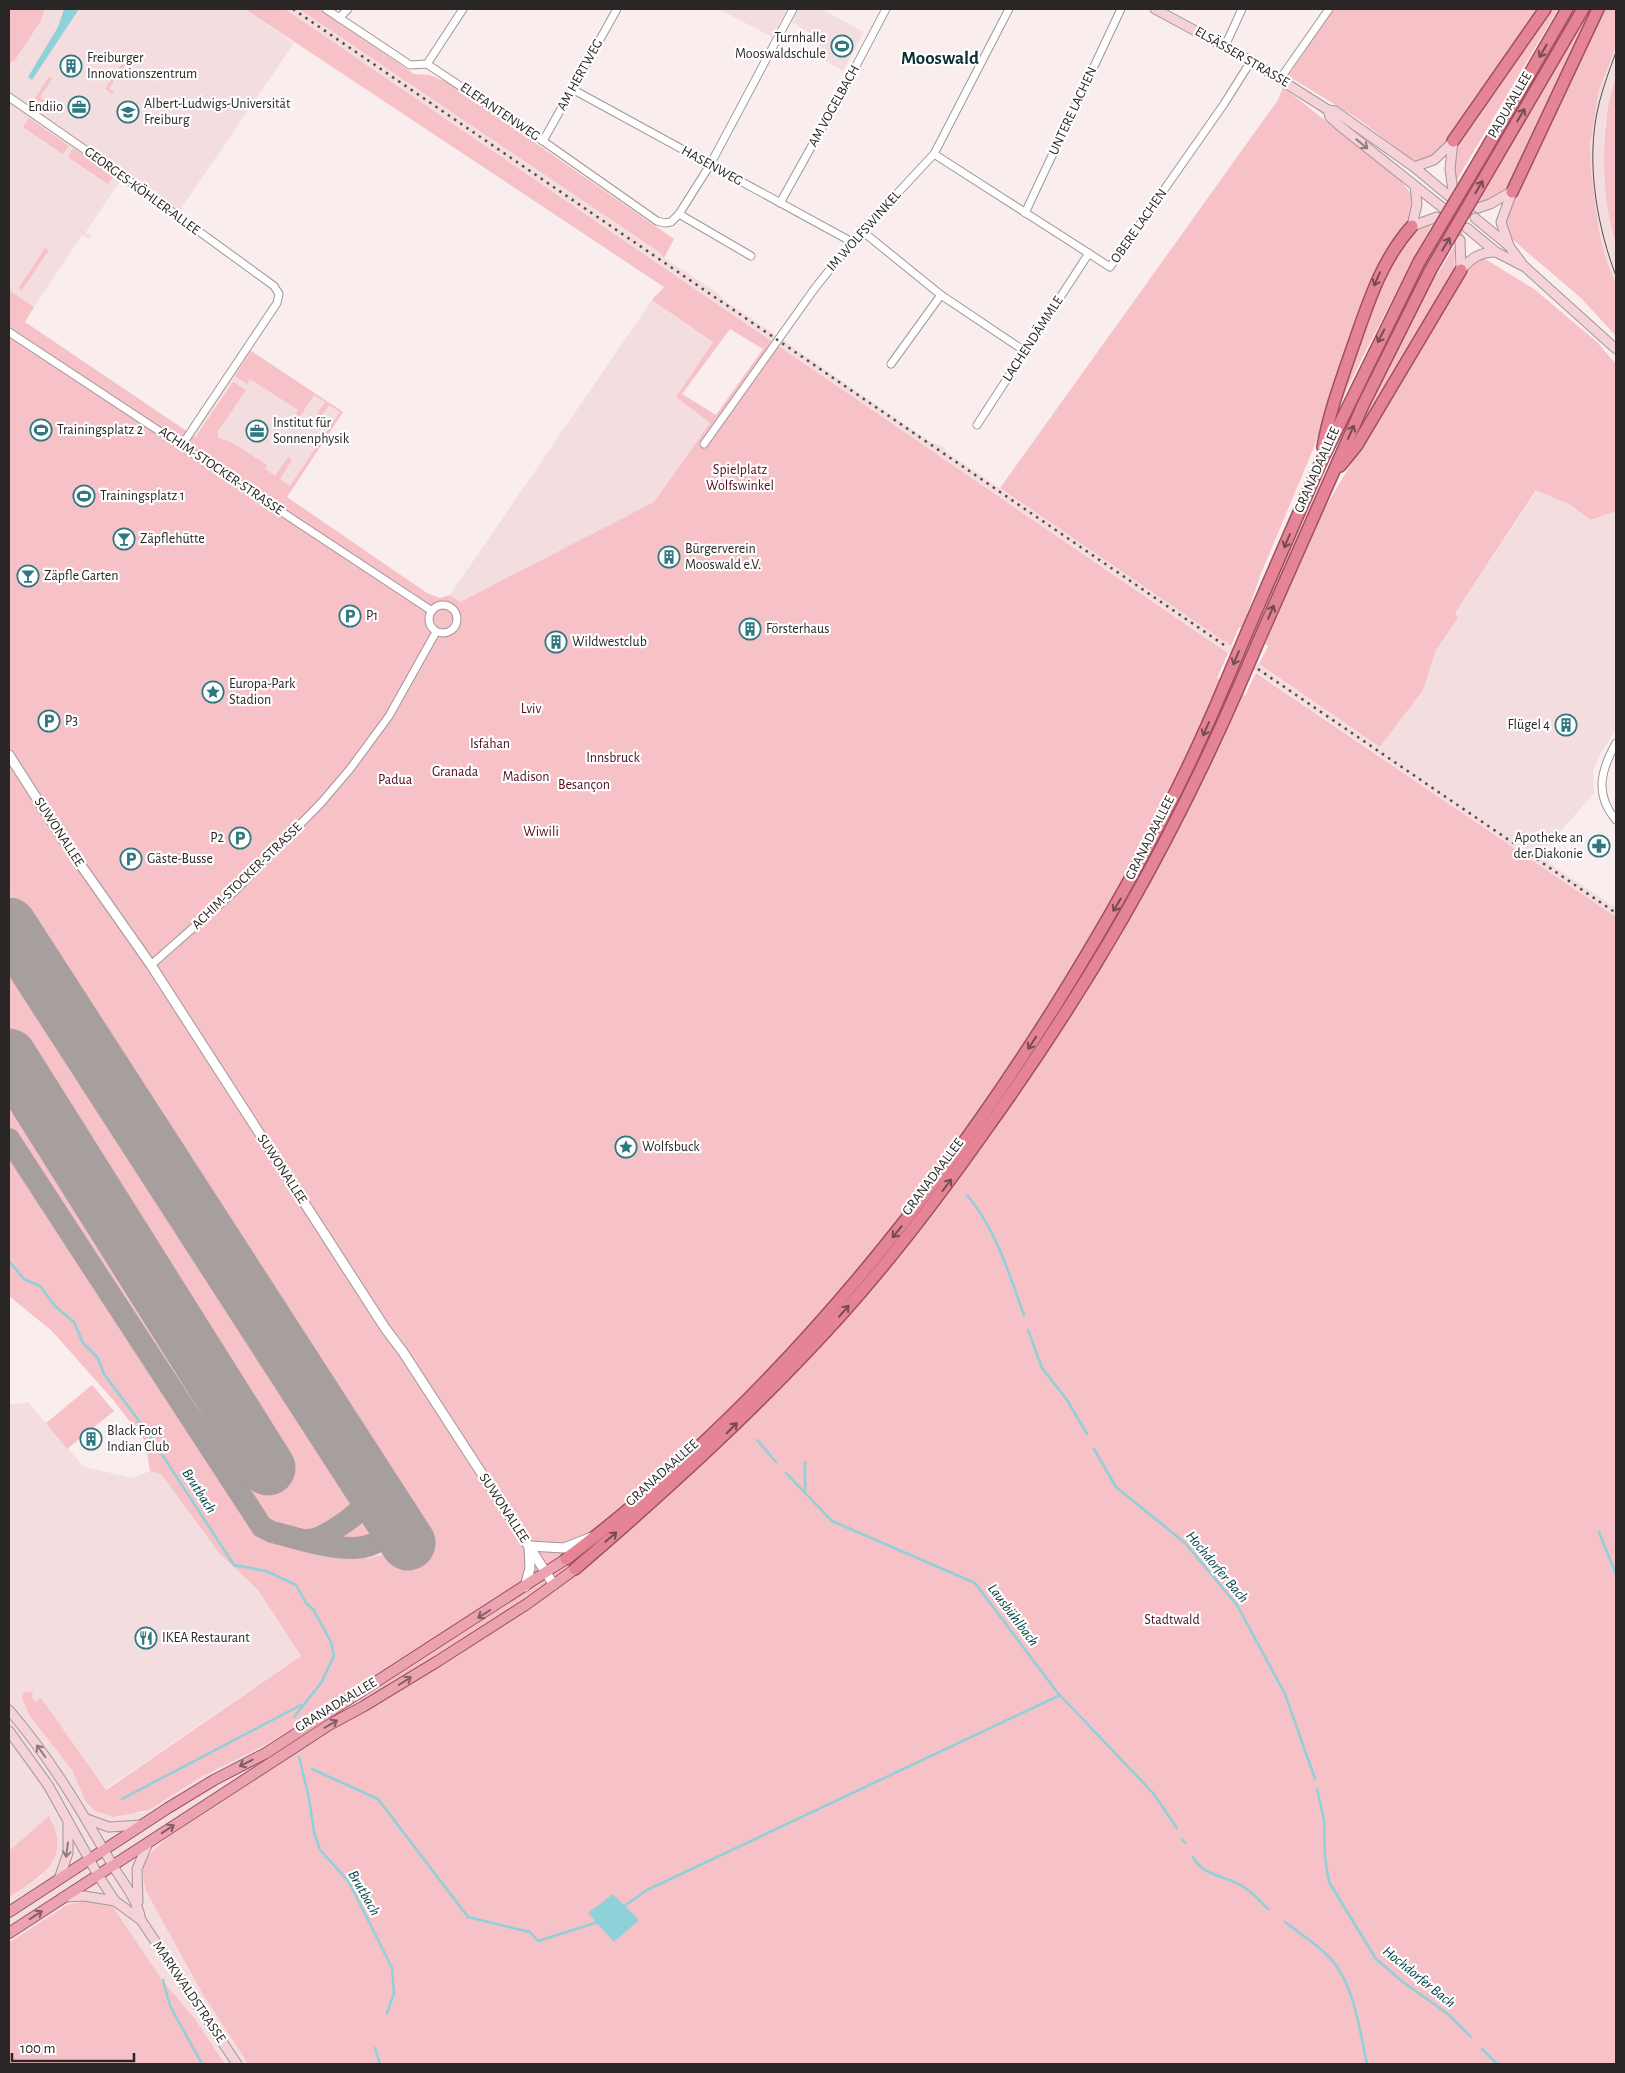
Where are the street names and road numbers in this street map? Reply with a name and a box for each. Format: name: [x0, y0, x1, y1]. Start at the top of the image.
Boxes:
street label: ELSÄSSER STRASSE: [1192, 23, 1293, 90]
street label: AM HERTWEG: [555, 37, 605, 113]
street label: AM VOGELBACH: [806, 63, 862, 149]
street label: UNTERE LACHEN: [1046, 65, 1100, 157]
street label: PADUAALLEE: [1486, 69, 1535, 140]
street label: ELEFANTENWEG: [458, 80, 542, 144]
street label: GEORGES-KÖHLER-ALLEE: [82, 142, 204, 238]
street label: HASENWEG: [679, 143, 745, 189]
street label: OBERE LACHEN: [1108, 186, 1170, 266]
street label: IM WOLFSWINKEL: [824, 188, 904, 274]
street label: LACHENDÄMMLE: [999, 293, 1066, 384]
street label: ACHIM-STOCKER-STRASSE: [156, 424, 286, 518]
street label: GRANADAALLEE: [1292, 425, 1342, 515]
street label: GRANADAALLEE: [1123, 794, 1177, 882]
street label: SUWONALLEE: [32, 795, 87, 869]
street label: ACHIM-STOCKER-STRASSE: [189, 820, 305, 932]
street label: SUWONALLEE: [255, 1132, 310, 1206]
street label: GRANADAALLEE: [900, 1136, 966, 1218]
street label: GRANADAALLEE: [623, 1437, 701, 1509]
street label: SUWONALLEE: [477, 1471, 532, 1545]
street label: GRANADAALLEE: [293, 1675, 379, 1735]
street label: MARKWALDSTRASSE: [150, 1939, 228, 2045]

